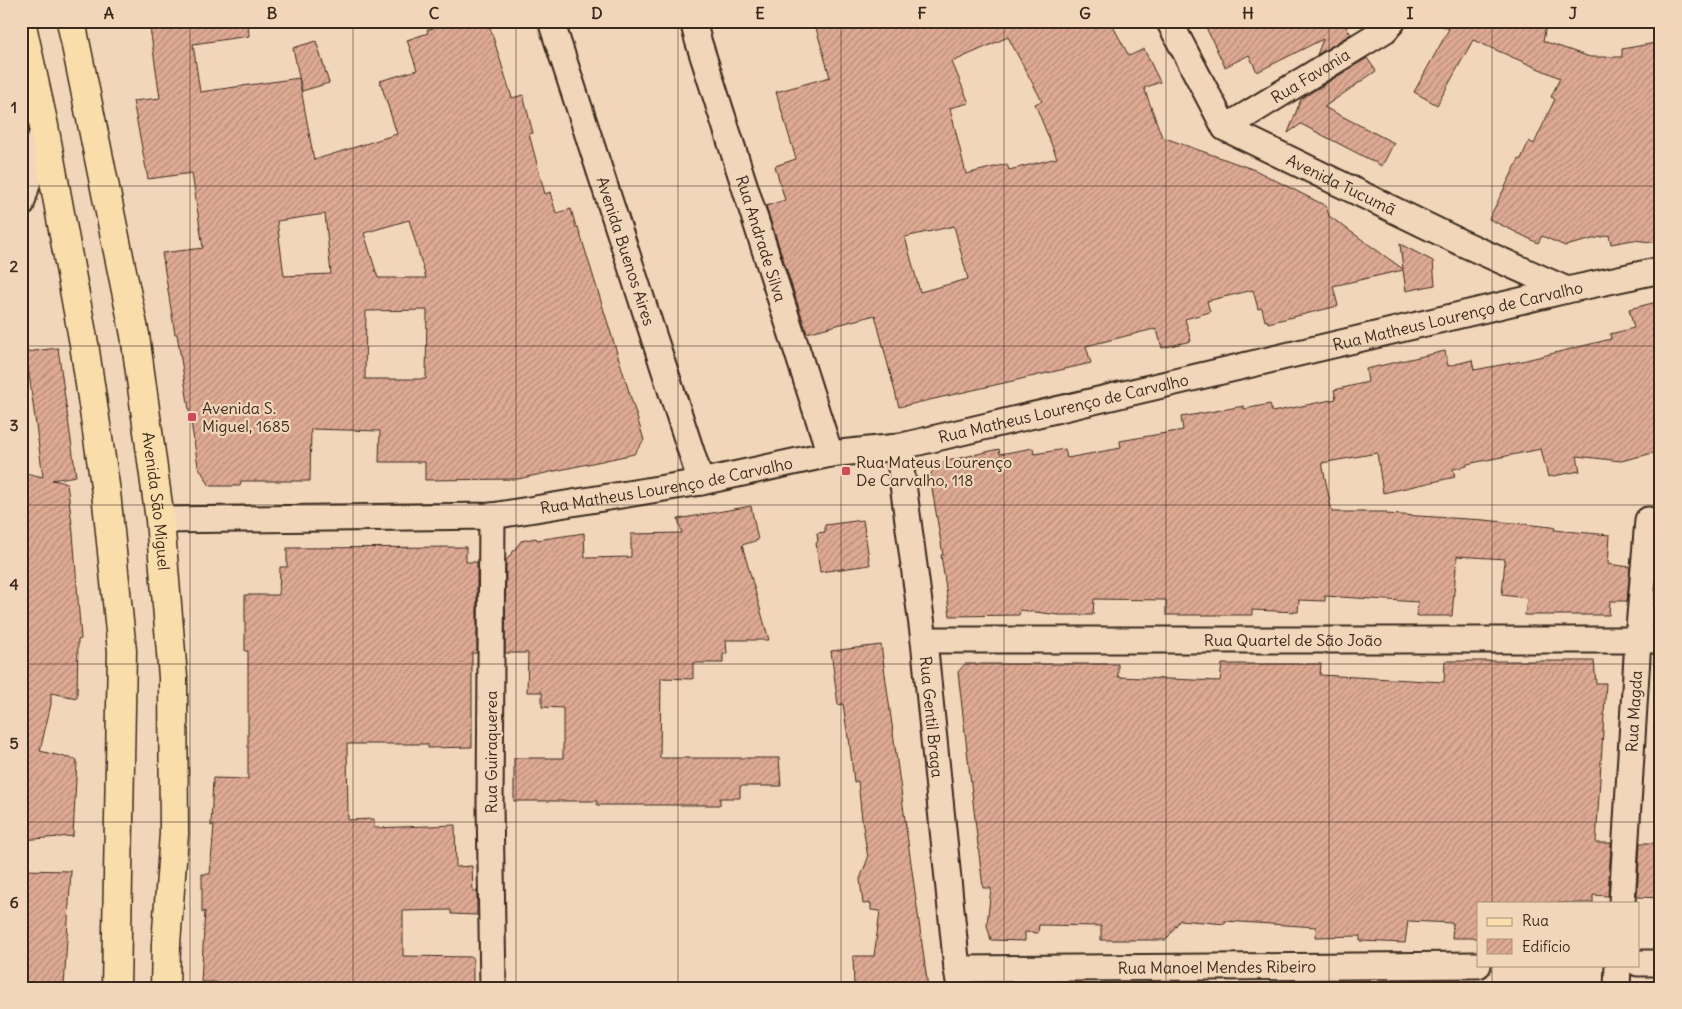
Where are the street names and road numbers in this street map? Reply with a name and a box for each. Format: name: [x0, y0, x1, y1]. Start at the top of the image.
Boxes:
street label: Rua Favania: [1267, 44, 1353, 107]
street label: Avenida Tucumã: [1283, 149, 1399, 219]
street label: Rua Andrade Silva: [732, 173, 791, 304]
street label: Avenida Buenos Aires: [592, 174, 659, 328]
street label: Rua Matheus Lourenço de Carvalho: [1331, 277, 1585, 355]
street label: Rua Matheus Lourenço de Carvalho: [936, 369, 1190, 447]
street label: Avenida São Miguel: [138, 431, 174, 571]
street label: Rua Matheus Lourenço de Carvalho: [539, 452, 794, 518]
street label: Rua Quartel de São João: [1204, 630, 1382, 650]
street label: Rua Gentil Braga: [916, 655, 948, 779]
street label: Rua Magda: [1621, 670, 1646, 753]
street label: Rua Guiraquerea: [481, 691, 501, 813]
street label: Rua Manoel Mendes Ribeiro: [1118, 956, 1316, 978]

